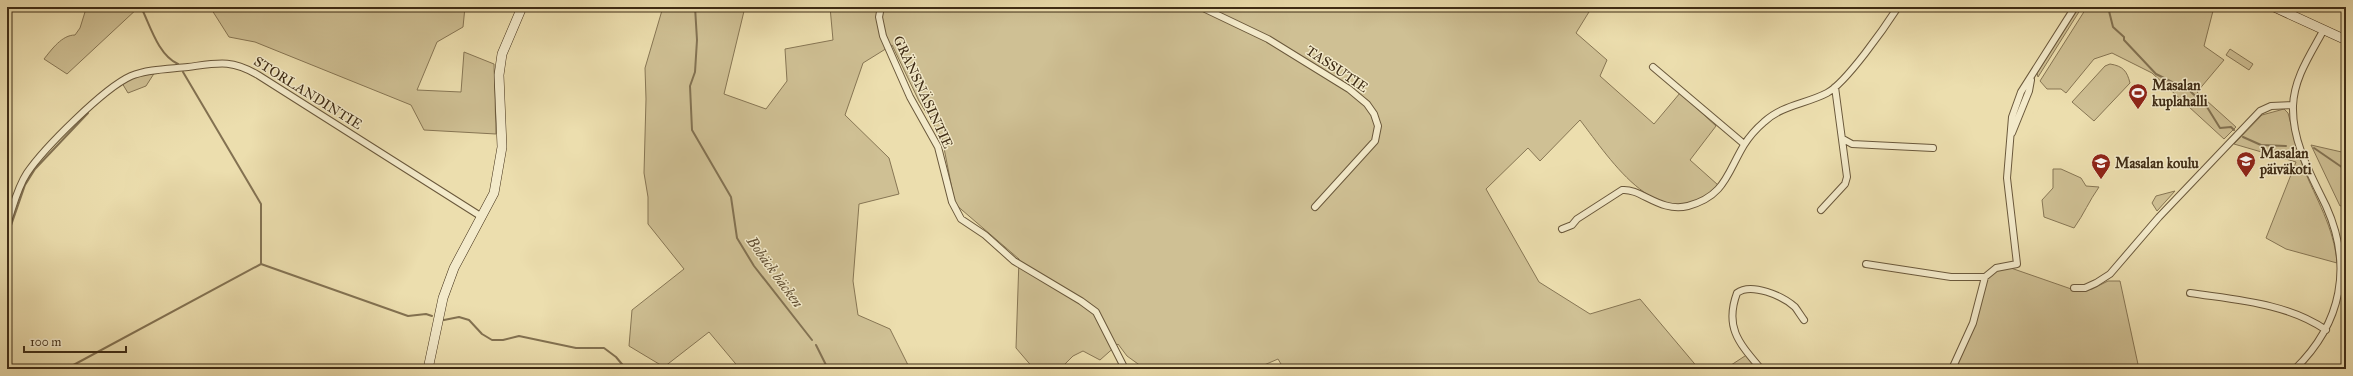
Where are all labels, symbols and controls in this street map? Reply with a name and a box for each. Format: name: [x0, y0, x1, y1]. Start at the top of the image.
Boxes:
street label: GRÄNSNÄSINTIE: [889, 33, 957, 151]
street label: TASSUTIE: [1303, 42, 1371, 96]
street label: STORLANDINTIE: [251, 53, 365, 133]
place label: Masalan kuplahalli: [2152, 77, 2208, 111]
sports icon: Masalan kuplahalli: [2127, 82, 2149, 110]
place label: Masalan päiväkoti: [2259, 145, 2312, 179]
school or university icon: Masalan päiväkoti: [2235, 150, 2257, 178]
school or university icon: Masalan koulu: [2090, 152, 2112, 180]
place label: Masalan koulu: [2115, 155, 2199, 172]
water label: Bobäck bäcken: [742, 232, 807, 311]
scale bar: [24, 328, 126, 354]
text: 100 m: [30, 335, 61, 349]

